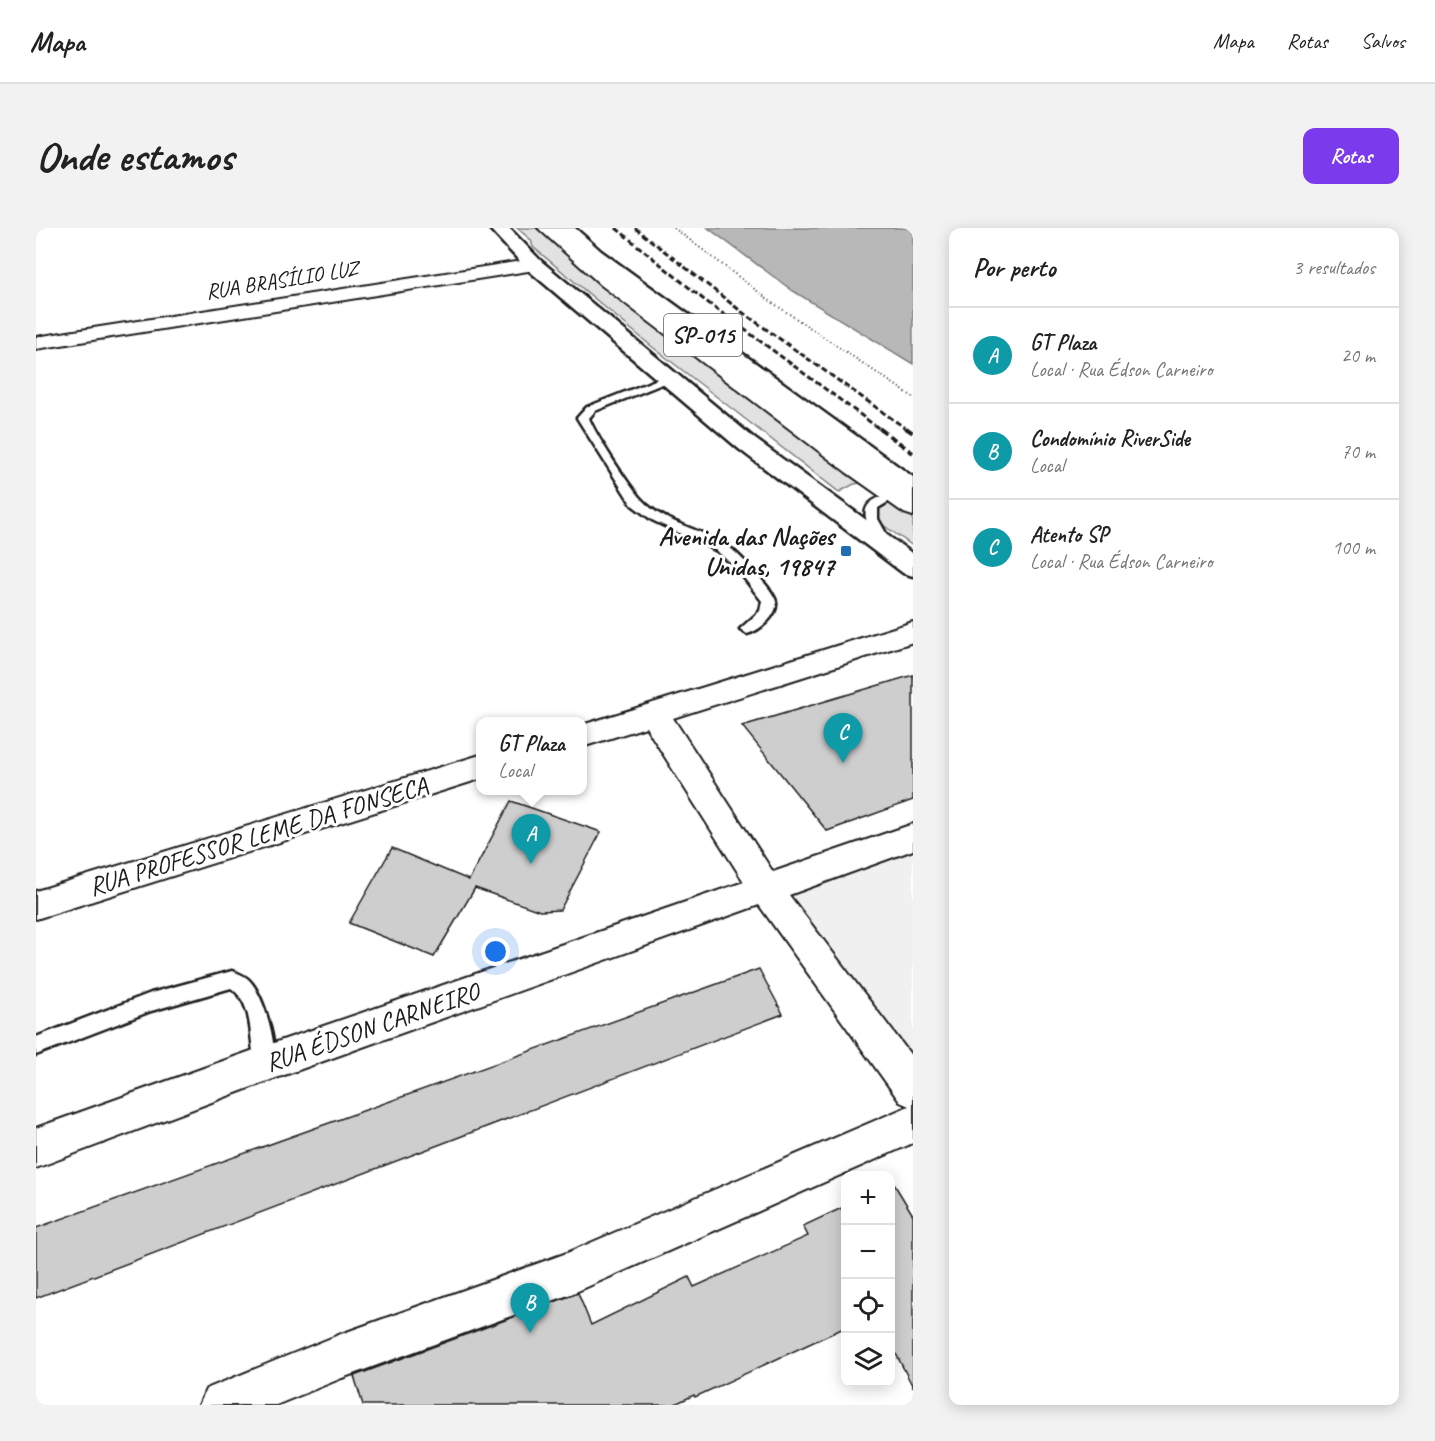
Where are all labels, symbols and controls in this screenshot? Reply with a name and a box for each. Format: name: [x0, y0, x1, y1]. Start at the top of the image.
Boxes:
text: Mapa: [30, 24, 85, 59]
text: Mapa: [1213, 28, 1254, 54]
text: Rotas: [1287, 28, 1328, 54]
text: Salvos: [1361, 28, 1405, 54]
button: Rotas: [1303, 128, 1399, 184]
text: Onde estamos: [36, 130, 233, 183]
text: Por perto: [973, 251, 1055, 284]
street label: RUA BRASÍLIO LUZ: [204, 254, 364, 306]
text: 3 resultados: [1293, 255, 1375, 280]
road number: SP-015: [664, 314, 742, 356]
text: GT Plaza: [1030, 329, 1096, 357]
text: A: [987, 343, 998, 368]
text: 20 m: [1341, 343, 1375, 368]
text: Local · Rua Édson Carneiro: [1030, 357, 1213, 382]
text: Condomínio RiverSide: [1030, 425, 1190, 453]
text: B: [987, 439, 998, 464]
text: 70 m: [1341, 439, 1375, 464]
text: Local: [1030, 453, 1064, 478]
place label: Avenida das Nações Unidas, 19847: [658, 520, 837, 583]
text: Atento SP: [1030, 521, 1108, 549]
text: C: [988, 535, 997, 560]
text: 100 m: [1332, 535, 1375, 560]
marker: Avenida das Nações Unidas, 19847: [839, 544, 853, 558]
text: Local · Rua Édson Carneiro: [1030, 549, 1213, 574]
pin: C: [824, 714, 862, 763]
popup: [476, 717, 587, 795]
text: GT Plaza: [498, 730, 565, 758]
text: Local: [498, 758, 532, 783]
street label: RUA PROFESSOR LEME DA FONSECA: [85, 768, 432, 903]
pin: A: [512, 814, 550, 864]
your location: [481, 937, 510, 966]
street label: RUA ÉDSON CARNEIRO: [261, 974, 486, 1079]
map controls: [841, 1171, 895, 1387]
button: +: [841, 1171, 895, 1225]
button: −: [841, 1225, 895, 1279]
button: locate: [841, 1279, 895, 1333]
pin: B: [510, 1284, 550, 1333]
button: layers: [841, 1333, 895, 1387]

